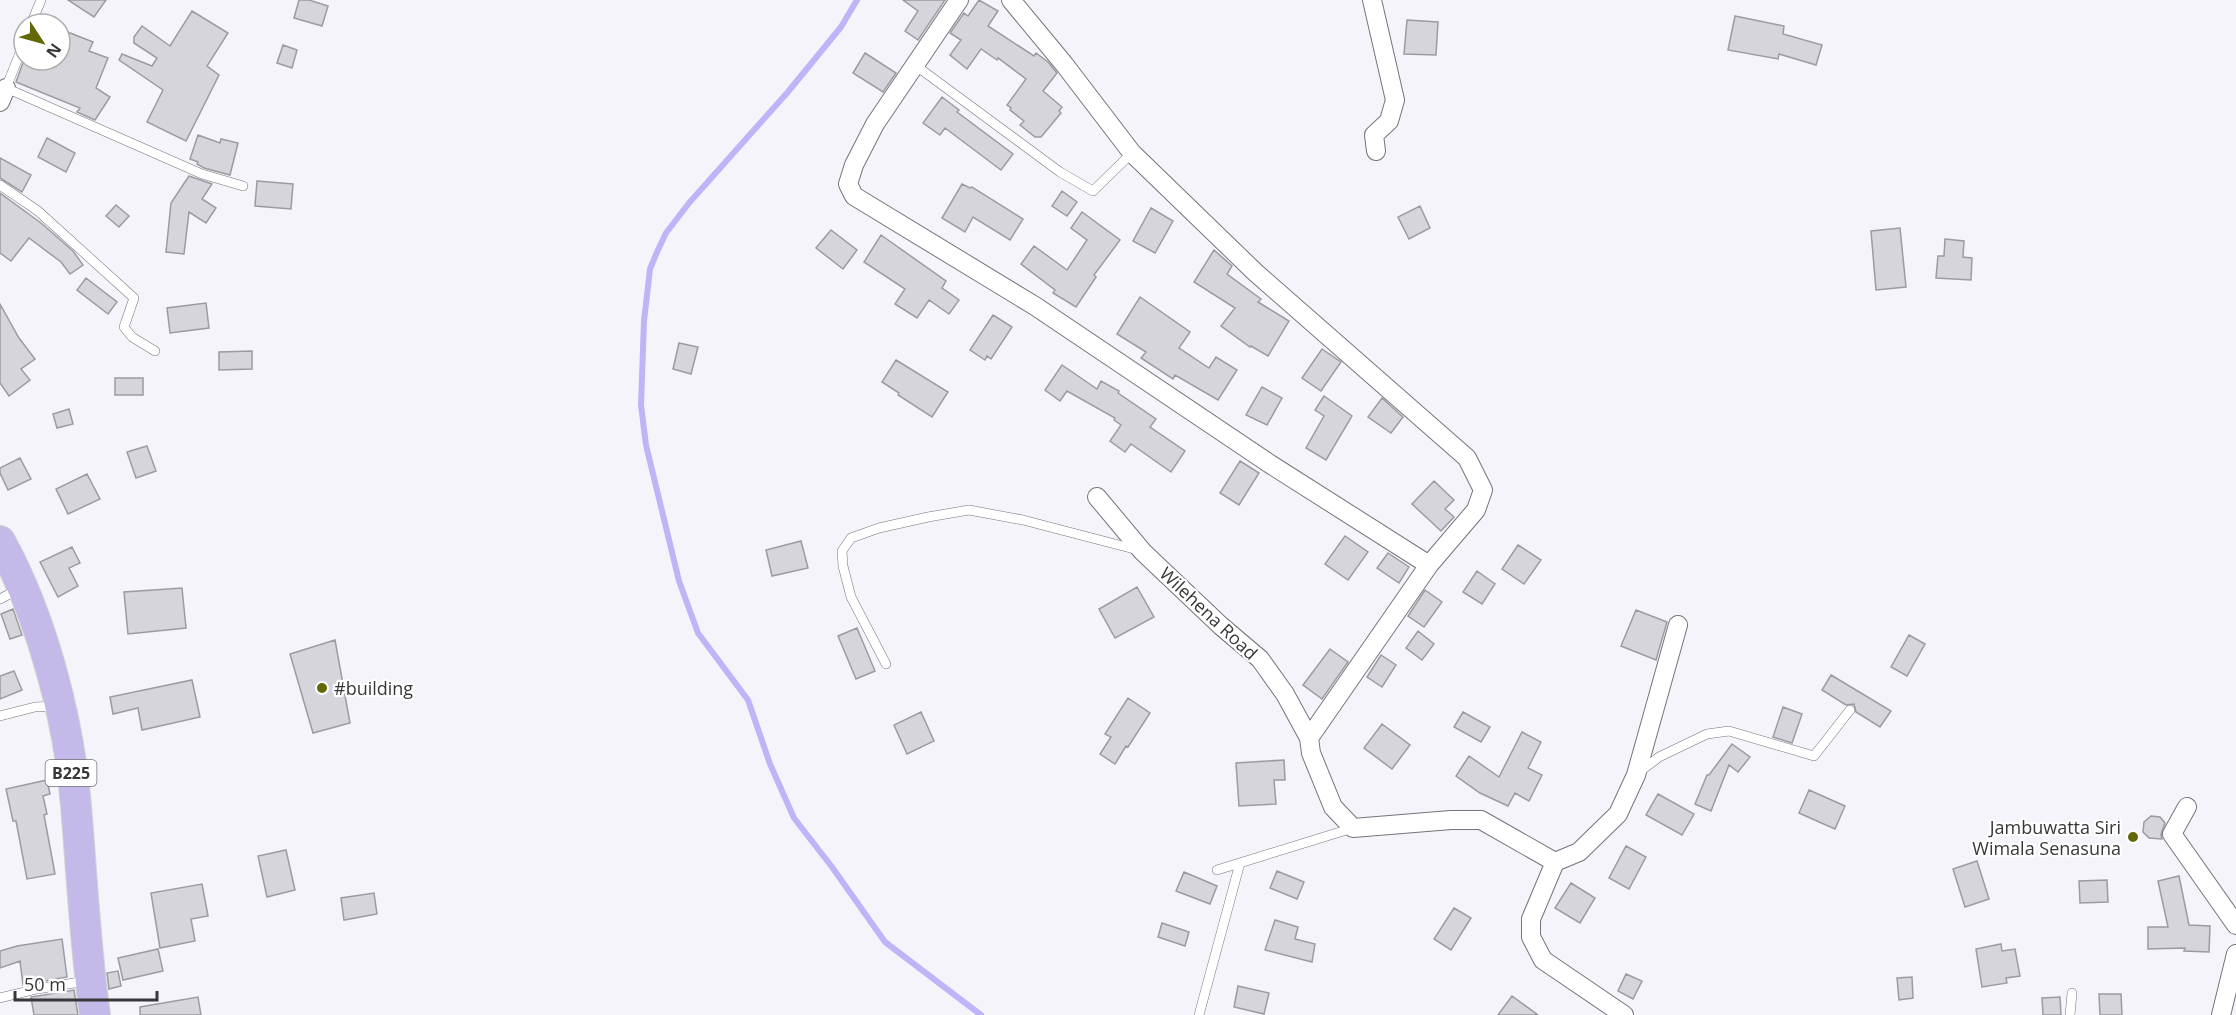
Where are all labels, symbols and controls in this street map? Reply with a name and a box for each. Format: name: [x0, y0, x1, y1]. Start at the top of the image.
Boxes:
north arrow: [12, 12, 72, 72]
text: N: [41, 39, 67, 63]
street label: Wilehena Road: [1155, 561, 1263, 665]
place label: #building: [334, 676, 413, 700]
marker: #building: [315, 681, 329, 695]
road number: B225: [46, 760, 97, 786]
place label: Jambuwatta Siri Wimala Senasuna: [1972, 815, 2121, 860]
marker: Jambuwatta Siri Wimala Senasuna: [2126, 830, 2140, 844]
scale bar: [15, 964, 158, 1002]
text: 50 m: [24, 972, 66, 996]

